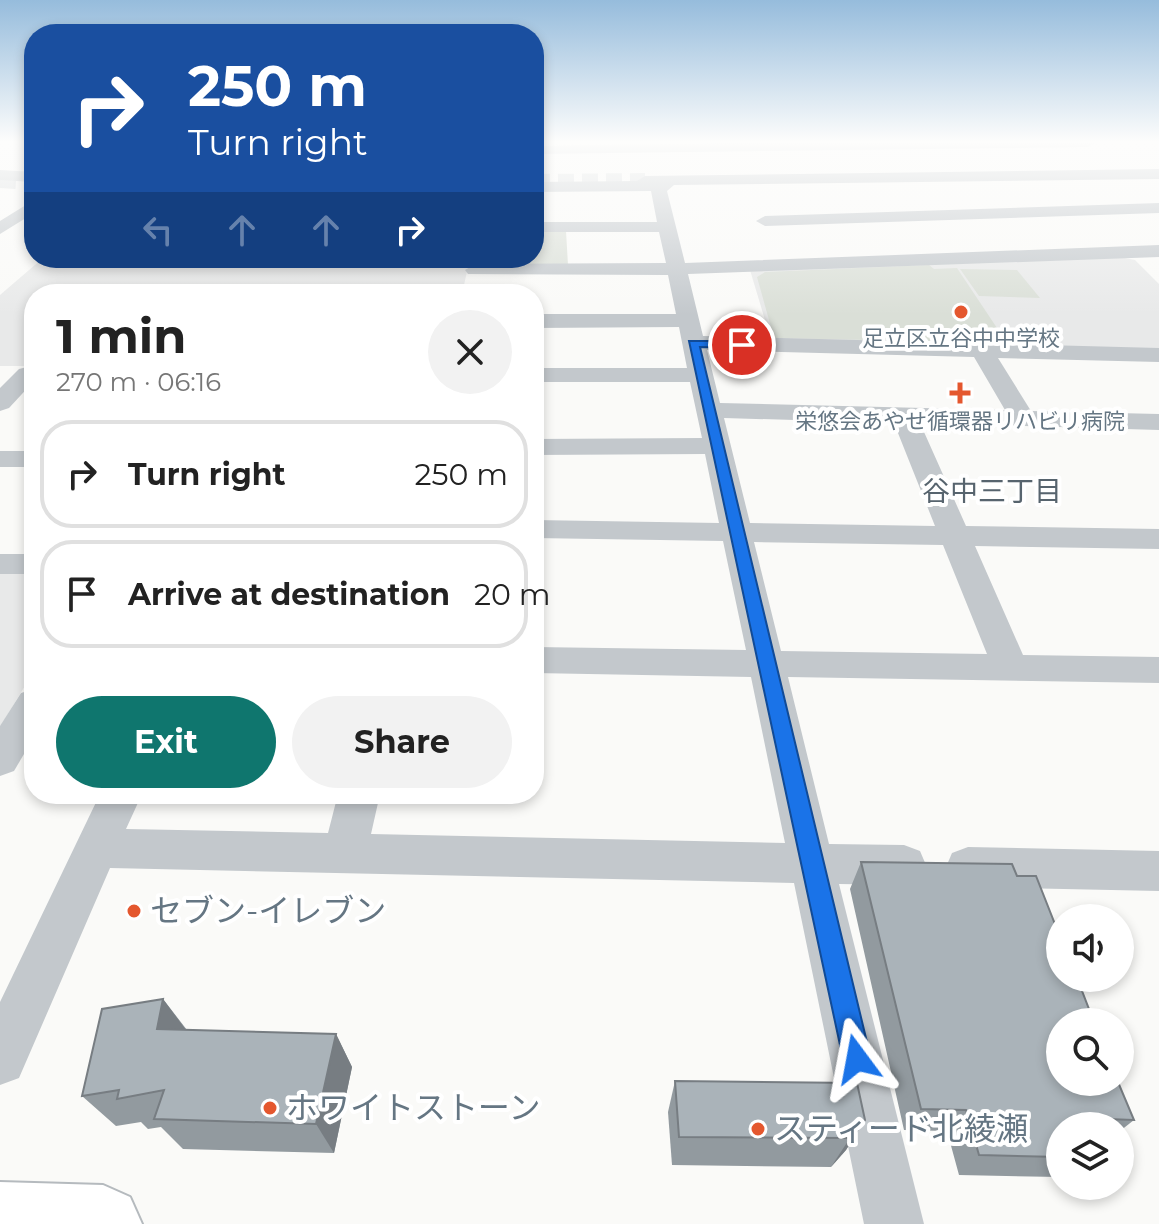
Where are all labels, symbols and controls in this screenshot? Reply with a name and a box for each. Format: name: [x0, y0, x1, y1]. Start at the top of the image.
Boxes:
text: 250 m: [188, 52, 367, 120]
icon: right: [56, 56, 160, 160]
text: Turn right: [188, 120, 368, 164]
icon: left: [136, 208, 180, 252]
icon: ahead: [220, 208, 264, 252]
icon: ahead: [304, 208, 348, 252]
icon: right: [388, 208, 432, 252]
marker: 足立区立谷中中学校: [952, 303, 970, 321]
text: 1 min: [56, 307, 186, 365]
button: close: [428, 310, 512, 394]
pin: [708, 311, 776, 379]
icon: arrive: [720, 323, 764, 367]
place label: 足立区立谷中中学校: [862, 325, 1060, 352]
text: 270 m · 06:16: [56, 366, 221, 398]
marker: 栄悠会あやせ循環器リハビリ病院: [949, 382, 971, 404]
place label: 栄悠会あやせ循環器リハビリ病院: [795, 408, 1125, 435]
icon: right: [60, 452, 104, 496]
text: Turn right: [128, 456, 285, 493]
text: 250 m: [414, 456, 508, 493]
district label: 谷中三丁目: [922, 474, 1062, 508]
icon: arrive: [60, 572, 104, 616]
text: Arrive at destination: [128, 576, 450, 613]
text: 20 m: [474, 576, 551, 613]
button: Exit: [56, 696, 276, 788]
button: Share: [292, 696, 512, 788]
place label: セブン-イレブン: [150, 891, 386, 930]
marker: セブン-イレブン: [125, 902, 143, 920]
map controls: [1046, 904, 1134, 1200]
button: sound: [1046, 904, 1134, 992]
button: search: [1046, 1008, 1134, 1096]
position arrow: [815, 1017, 899, 1101]
place label: ホワイトストーン: [286, 1088, 540, 1127]
marker: ホワイトストーン: [261, 1099, 279, 1117]
place label: スティード北綾瀬: [774, 1109, 1028, 1148]
button: layers: [1046, 1112, 1134, 1200]
marker: スティード北綾瀬: [749, 1120, 767, 1138]

